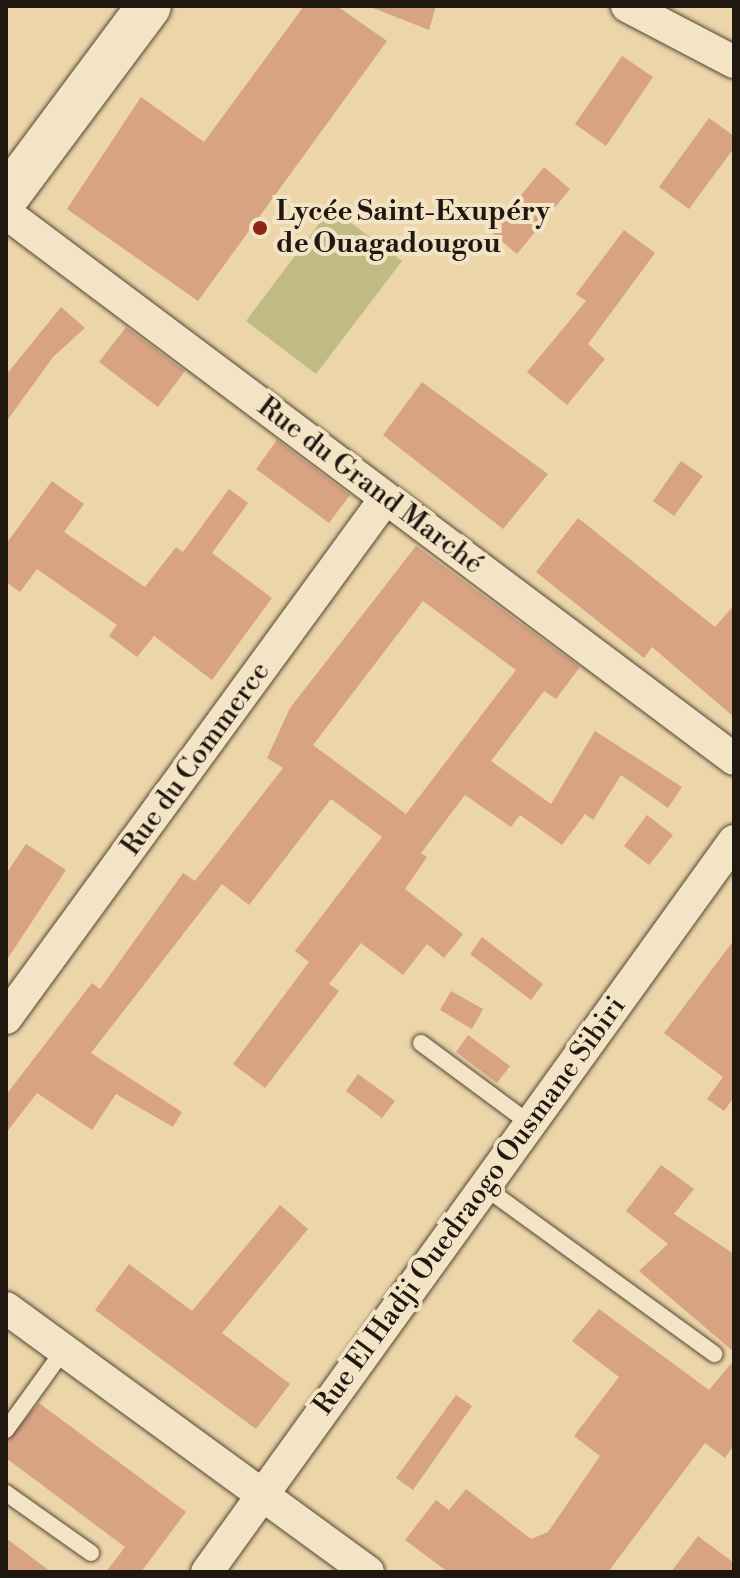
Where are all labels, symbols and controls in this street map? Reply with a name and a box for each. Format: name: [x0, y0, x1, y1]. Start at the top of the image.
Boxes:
place label: Lycée Saint-Exupéry de Ouagadougou: [276, 195, 550, 261]
marker: Lycée Saint-Exupéry de Ouagadougou: [251, 219, 269, 237]
street label: Rue du Grand Marché: [251, 390, 489, 582]
street label: Rue du Commerce: [115, 656, 277, 862]
street label: Rue El Hadji Ouedraogo Ousmane Sibiri: [307, 990, 633, 1422]

